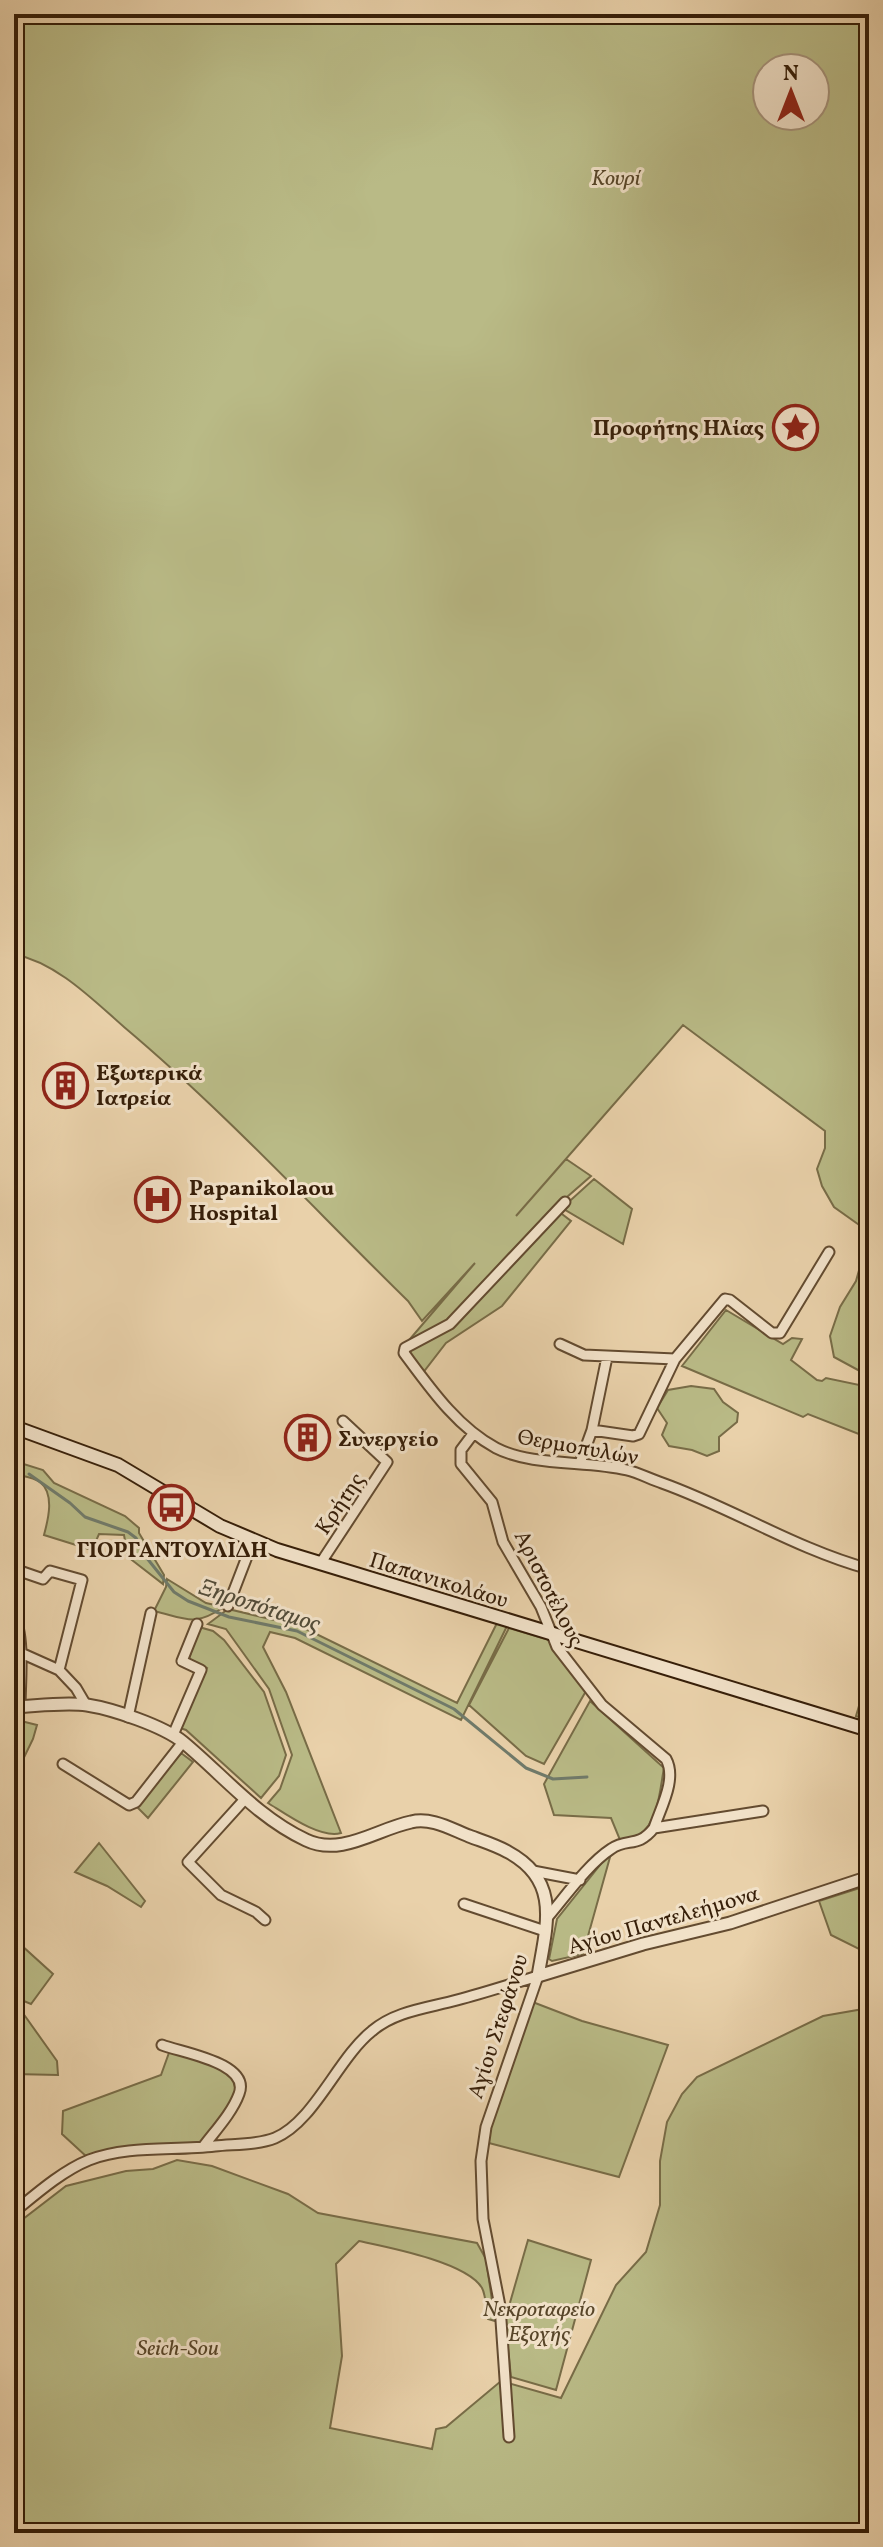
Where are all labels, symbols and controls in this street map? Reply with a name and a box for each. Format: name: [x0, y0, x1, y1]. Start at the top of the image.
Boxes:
north arrow: [751, 52, 831, 132]
text: N: [783, 59, 799, 90]
park label: Κουρί: [591, 164, 642, 195]
place icon: Προφήτης Ηλίας: [771, 403, 819, 451]
place label: Προφήτης Ηλίας: [593, 414, 764, 445]
place label: Εξωτερικά Ιατρεία: [96, 1059, 203, 1115]
building icon: Εξωτερικά Ιατρεία: [41, 1061, 89, 1109]
place label: Papanikolaou Hospital: [189, 1174, 334, 1230]
hospital icon: Papanikolaou Hospital: [134, 1176, 182, 1224]
building icon: Συνεργείο: [283, 1414, 331, 1462]
street label: Θερμοπυλών: [515, 1423, 641, 1474]
place label: Συνεργείο: [338, 1425, 438, 1456]
street label: Κρήτης: [309, 1467, 373, 1542]
bus stop icon: ΓΙΟΡΓΑΝΤΟΥΛΙΔΗ: [148, 1484, 196, 1532]
street label: Αριστοτέλους: [505, 1526, 590, 1653]
place label: ΓΙΟΡΓΑΝΤΟΥΛΙΔΗ: [76, 1536, 268, 1567]
street label: Παπανικολάου: [365, 1546, 512, 1617]
water label: Ξηροπόταμος: [194, 1571, 325, 1643]
street label: Αγίου Παντελεήμονα: [564, 1879, 763, 1964]
street label: Αγίου Στεφάνου: [461, 1950, 537, 2103]
park label: Νεκροταφείο Εξοχής: [483, 2295, 595, 2351]
park label: Seich-Sou: [137, 2334, 219, 2365]

